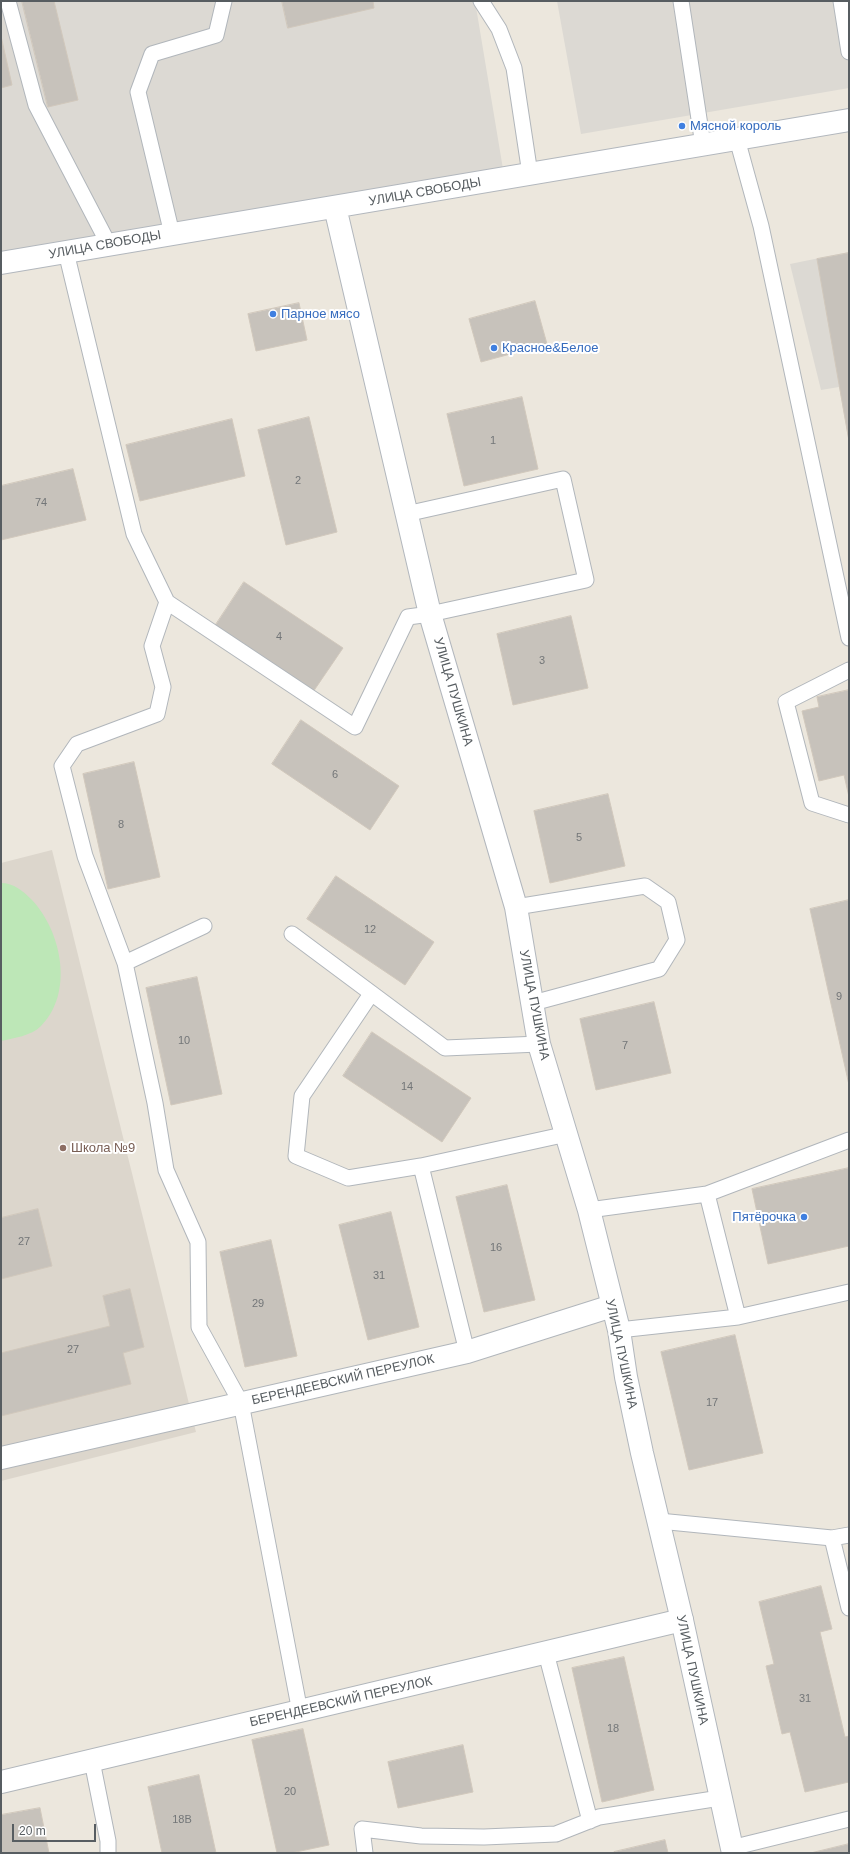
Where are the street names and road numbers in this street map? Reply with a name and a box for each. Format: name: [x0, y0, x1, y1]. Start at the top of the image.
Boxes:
street label: УЛИЦА СВОБОДЫ: [368, 174, 482, 210]
street label: УЛИЦА СВОБОДЫ: [48, 227, 162, 263]
street label: УЛИЦА ПУШКИНА: [430, 636, 476, 748]
street label: УЛИЦА ПУШКИНА: [516, 948, 552, 1062]
street label: УЛИЦА ПУШКИНА: [602, 1298, 640, 1410]
street label: БЕРЕНДЕЕВСКИЙ ПЕРЕУЛОК: [250, 1351, 436, 1409]
street label: УЛИЦА ПУШКИНА: [673, 1614, 711, 1726]
street label: БЕРЕНДЕЕВСКИЙ ПЕРЕУЛОК: [248, 1673, 434, 1731]

